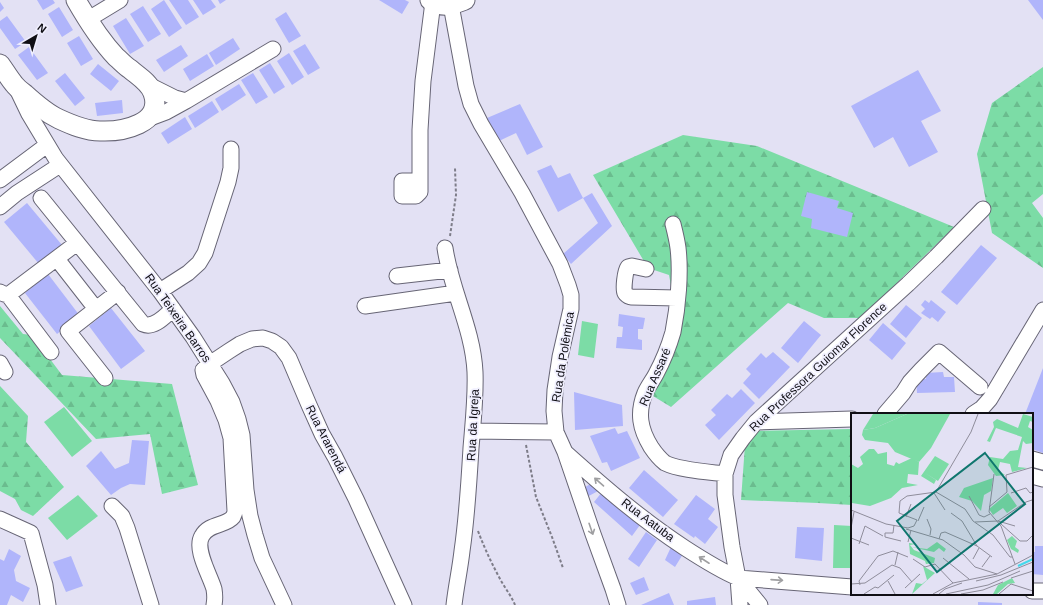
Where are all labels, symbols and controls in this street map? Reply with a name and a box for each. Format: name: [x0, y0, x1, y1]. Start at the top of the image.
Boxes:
north arrow: [16, 16, 56, 56]
text: N: [35, 21, 49, 35]
street label: Rua Teixeira Barros: [142, 271, 214, 365]
street label: Rua Professora Guiomar Florence: [746, 299, 890, 434]
street label: Rua da Polêmica: [549, 310, 577, 403]
street label: Rua Assaré: [636, 345, 674, 408]
street label: Rua da Igreja: [464, 388, 482, 461]
street label: Rua Ararendá: [303, 403, 349, 475]
inset map: [851, 413, 1033, 595]
one-way arrow: [594, 478, 605, 487]
street label: Rua Aatuba: [619, 496, 678, 545]
one-way arrow: [588, 522, 596, 534]
one-way arrow: [698, 556, 709, 564]
one-way arrow: [770, 577, 783, 584]

